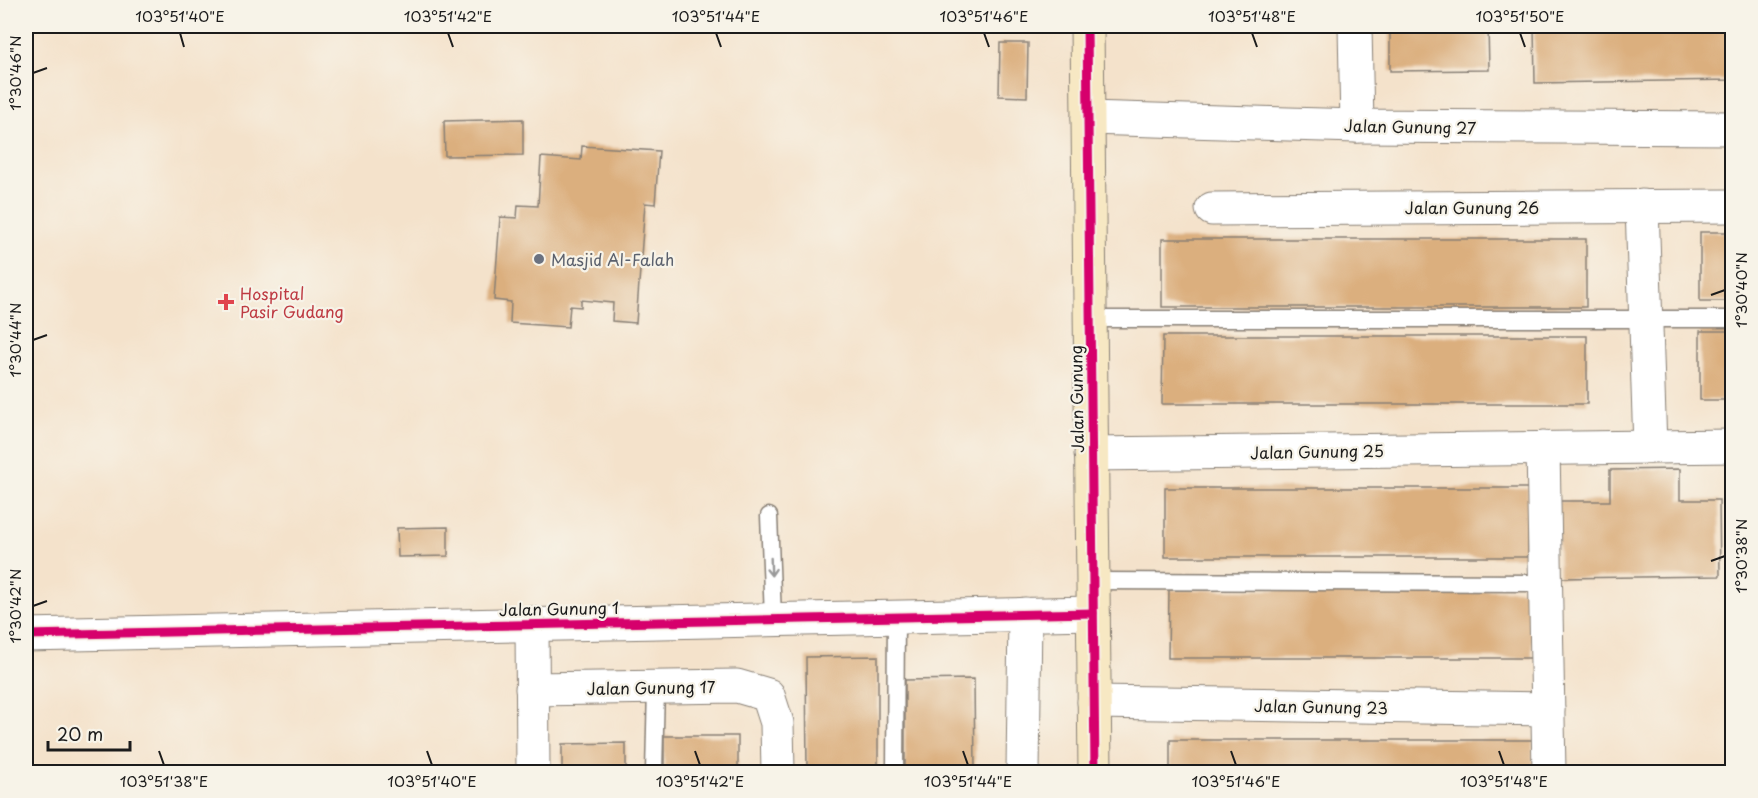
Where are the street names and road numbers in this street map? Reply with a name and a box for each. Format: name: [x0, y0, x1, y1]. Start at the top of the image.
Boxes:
street label: Jalan Gunung 27: [1344, 113, 1476, 139]
street label: Jalan Gunung 26: [1405, 195, 1539, 219]
street label: Jalan Gunung: [1063, 345, 1089, 453]
street label: Jalan Gunung 25: [1250, 438, 1384, 464]
street label: Jalan Gunung 1: [499, 595, 619, 621]
street label: Jalan Gunung 17: [586, 674, 716, 700]
street label: Jalan Gunung 23: [1254, 693, 1388, 719]

